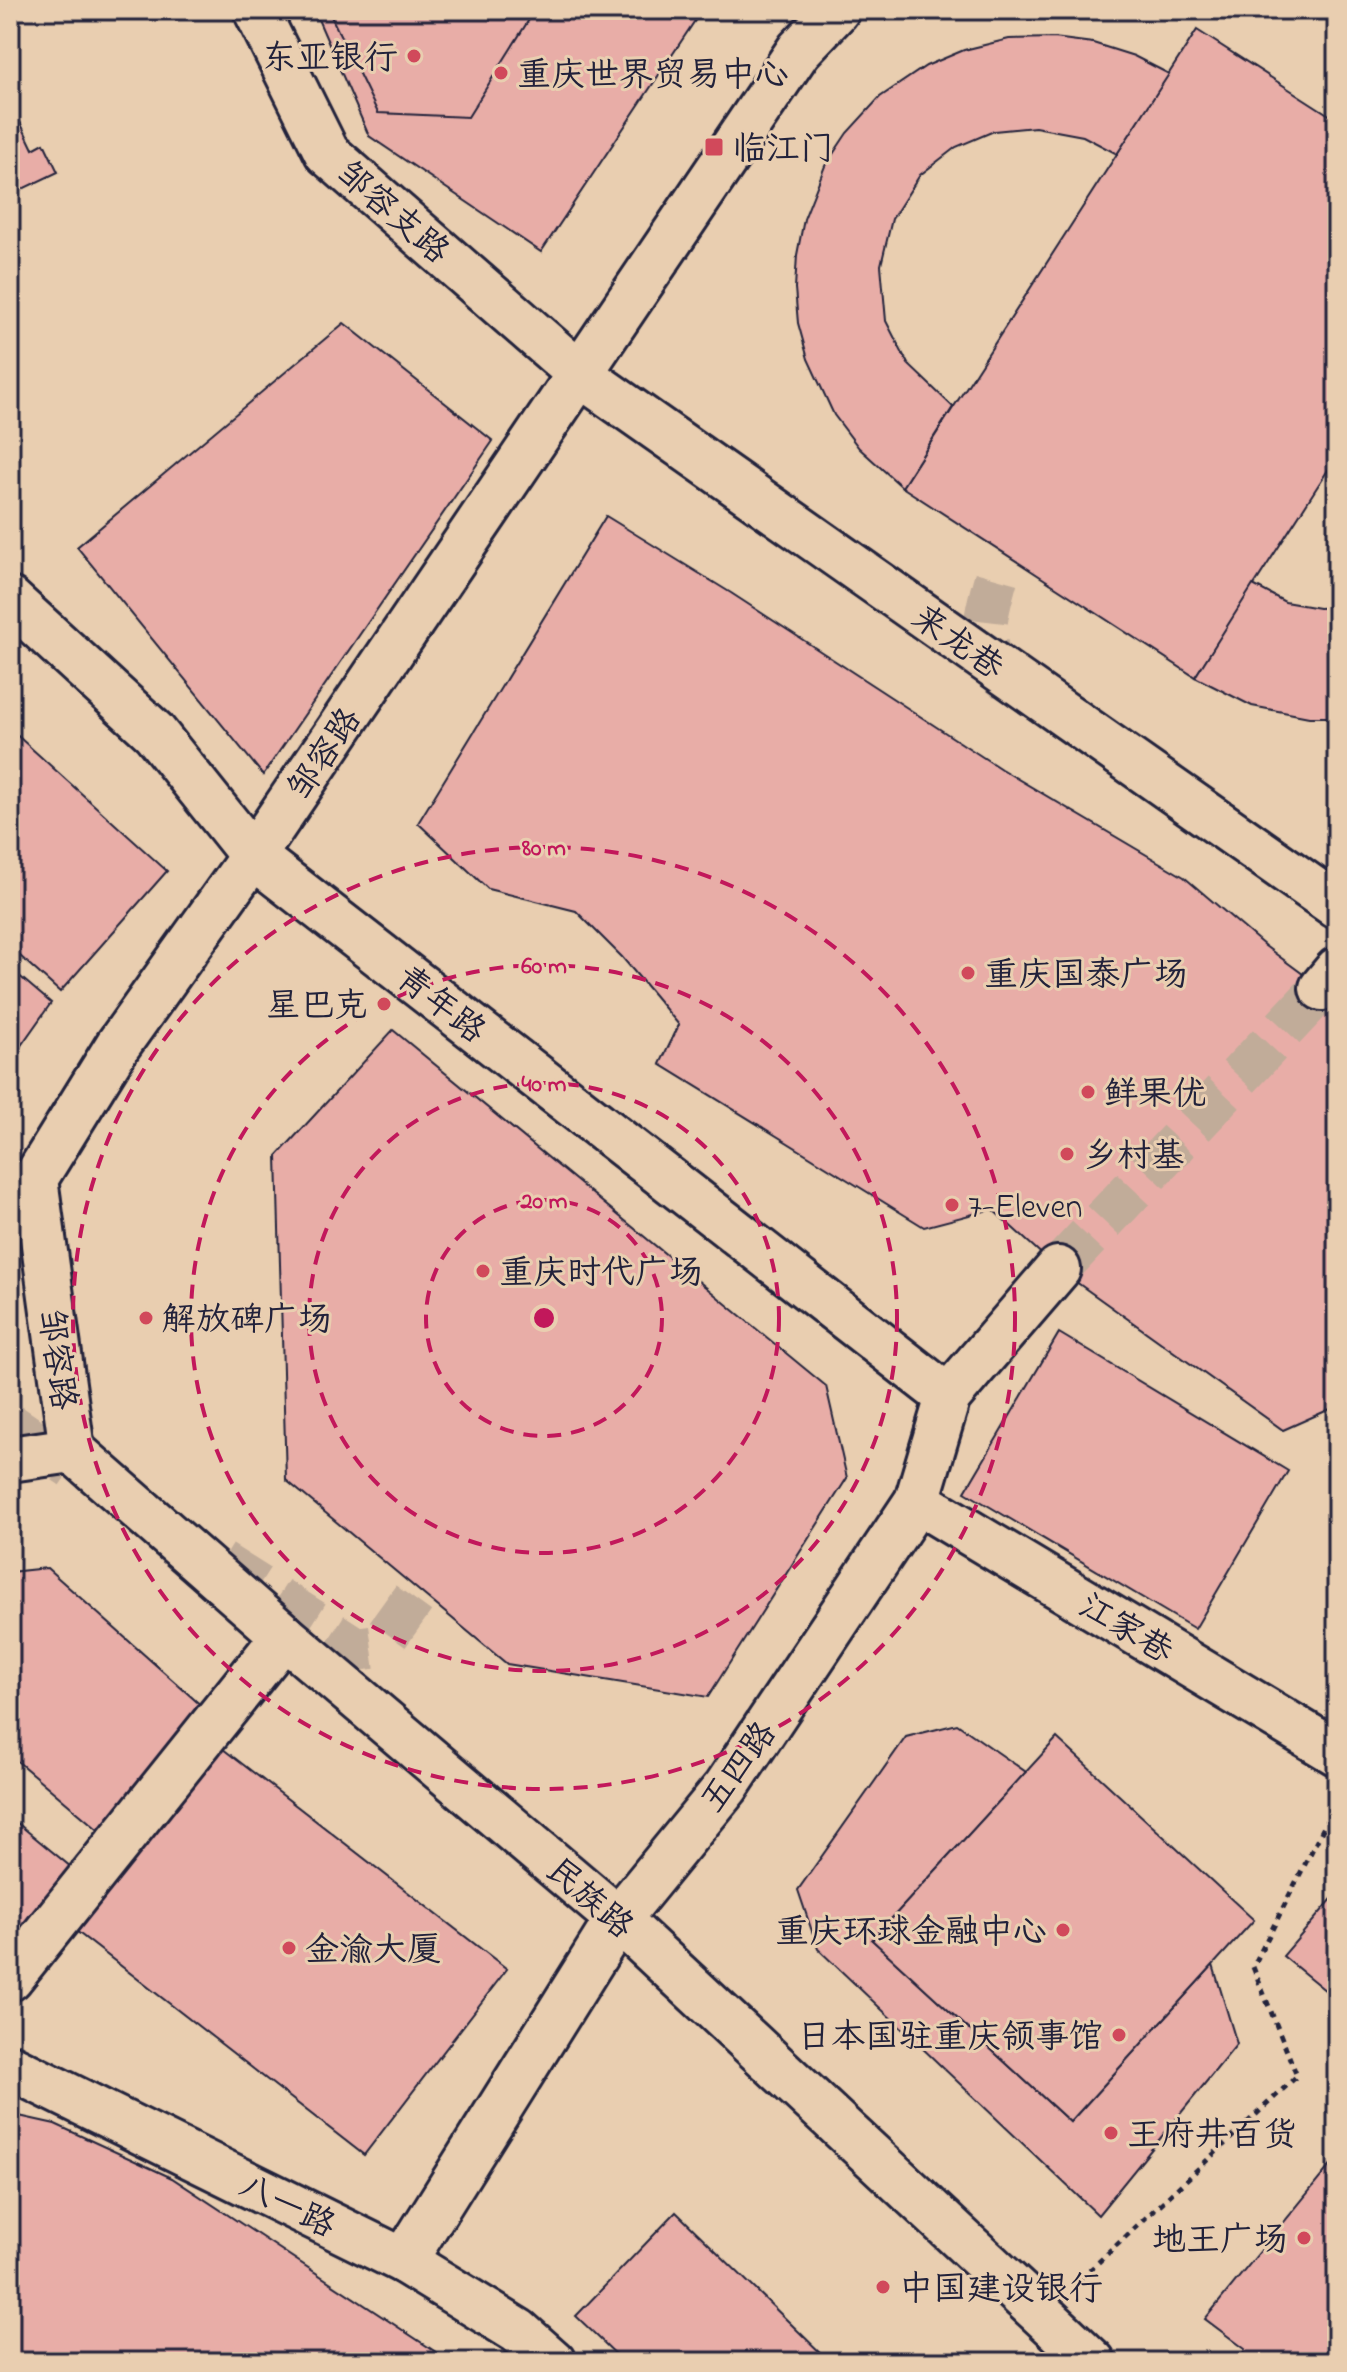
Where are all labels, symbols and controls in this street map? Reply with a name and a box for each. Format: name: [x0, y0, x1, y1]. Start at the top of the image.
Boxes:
place label: 东亚银行: [262, 35, 398, 85]
marker: 东亚银行: [405, 47, 423, 65]
place label: 重庆世界贸易中心: [517, 52, 789, 102]
marker: 重庆世界贸易中心: [492, 64, 510, 82]
place label: 临江门: [732, 126, 834, 176]
marker: 临江门: [703, 136, 725, 158]
street label: 邹容支路: [324, 151, 459, 277]
street label: 来龙巷: [901, 595, 1013, 694]
street label: 邹容路: [277, 699, 376, 811]
text: 80 m: [521, 832, 566, 867]
text: 60 m: [521, 950, 567, 985]
place label: 重庆国泰广场: [984, 952, 1188, 1002]
street label: 青年路: [384, 955, 495, 1057]
marker: 重庆国泰广场: [959, 964, 977, 982]
place label: 星巴克: [266, 983, 368, 1033]
marker: 星巴克: [375, 995, 393, 1013]
text: 40 m: [522, 1068, 567, 1103]
place label: 鲜果优: [1104, 1071, 1206, 1121]
marker: 鲜果优: [1079, 1083, 1097, 1101]
place label: 乡村基: [1083, 1133, 1185, 1183]
marker: 乡村基: [1058, 1145, 1076, 1163]
place label: 7-Eleven: [968, 1184, 1082, 1234]
text: 20 m: [520, 1185, 568, 1220]
marker: 7-Eleven: [943, 1196, 961, 1214]
place label: 重庆时代广场: [499, 1250, 703, 1300]
marker: 重庆时代广场: [474, 1262, 492, 1280]
place label: 解放碑广场: [162, 1297, 332, 1347]
centre of rings: [530, 1304, 558, 1332]
street label: 邹容路: [23, 1306, 87, 1414]
marker: 解放碑广场: [137, 1309, 155, 1327]
street label: 江家巷: [1068, 1583, 1182, 1678]
street label: 五四路: [690, 1712, 790, 1824]
street label: 民族路: [533, 1848, 643, 1952]
place label: 重庆环球金融中心: [775, 1909, 1047, 1959]
marker: 重庆环球金融中心: [1054, 1921, 1072, 1939]
place label: 金渝大厦: [305, 1927, 441, 1977]
marker: 金渝大厦: [280, 1939, 298, 1957]
place label: 日本国驻重庆领事馆: [797, 2014, 1103, 2064]
marker: 日本国驻重庆领事馆: [1110, 2026, 1128, 2044]
place label: 王府井百货: [1127, 2112, 1297, 2162]
marker: 王府井百货: [1102, 2124, 1120, 2142]
street label: 八一路: [229, 2163, 343, 2252]
place label: 地王广场: [1152, 2217, 1288, 2267]
marker: 地王广场: [1295, 2229, 1313, 2247]
place label: 中国建设银行: [899, 2266, 1103, 2316]
marker: 中国建设银行: [874, 2278, 892, 2296]

